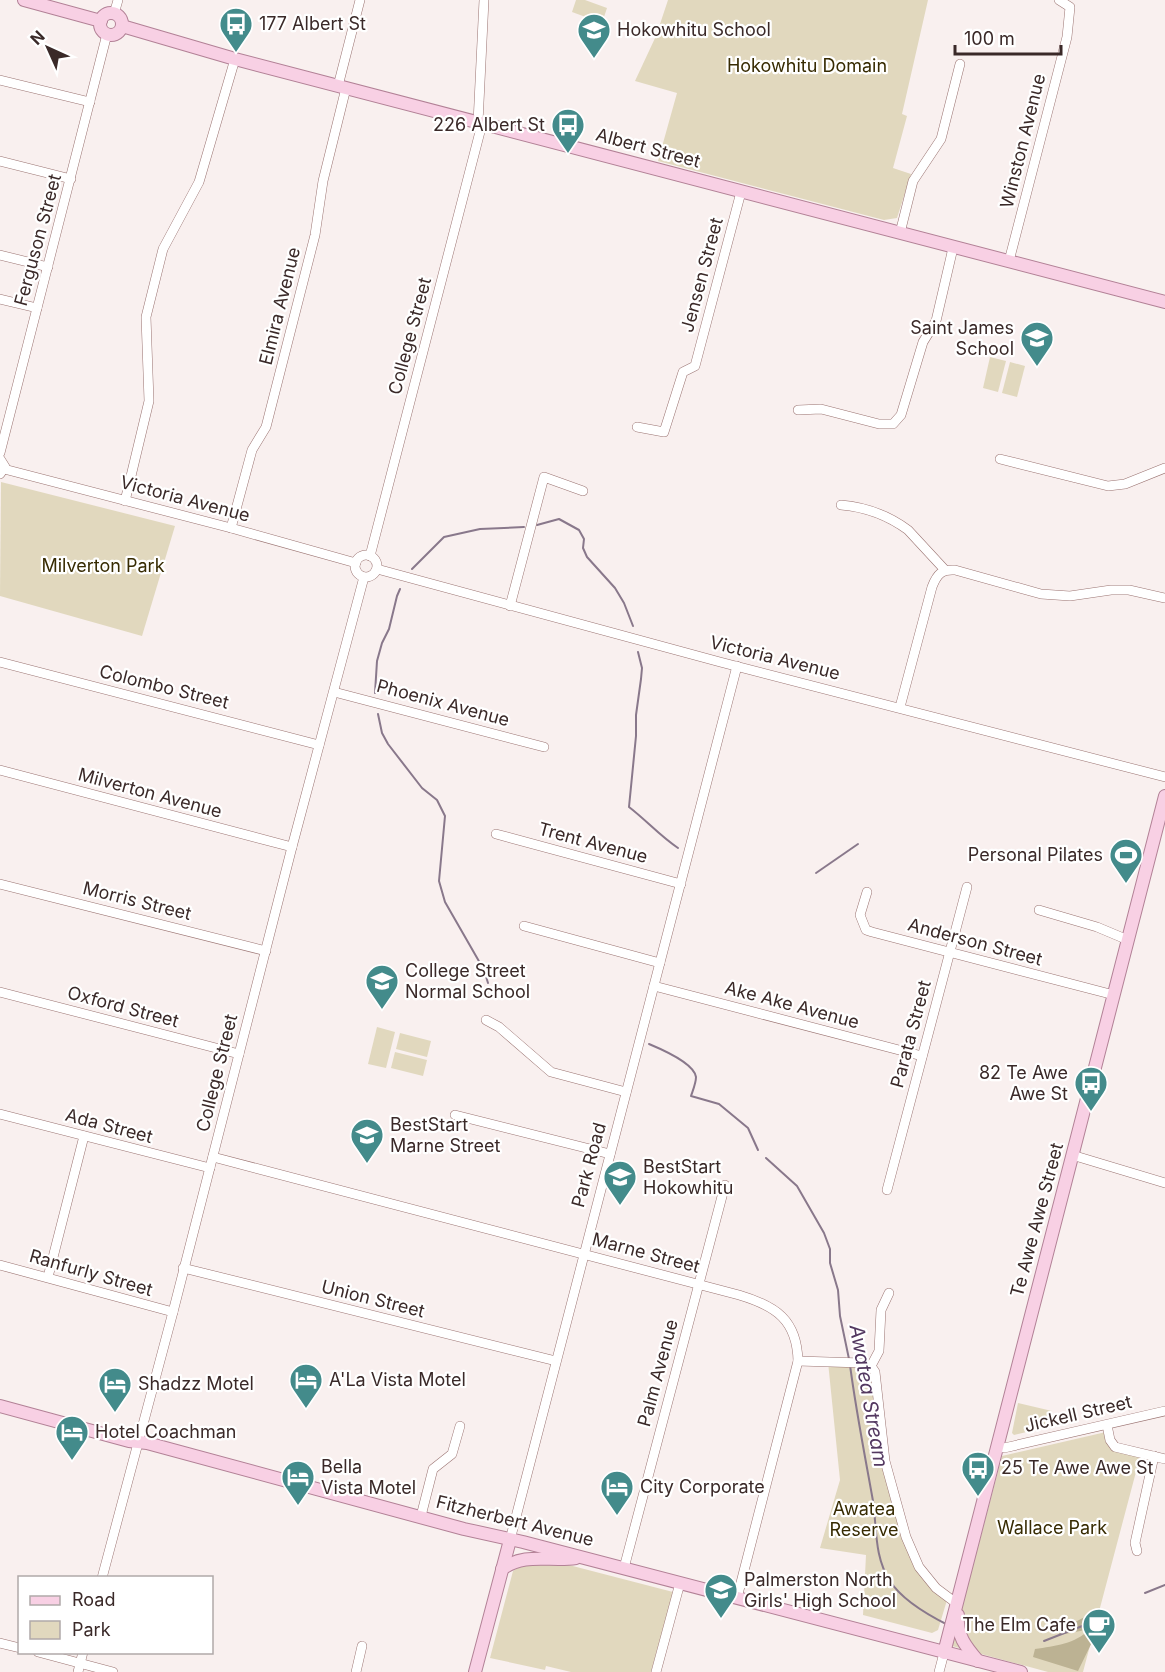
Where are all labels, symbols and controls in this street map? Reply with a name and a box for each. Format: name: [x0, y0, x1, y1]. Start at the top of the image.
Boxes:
bus stop icon: 177 Albert St: [218, 6, 254, 53]
school or university icon: Hokowhitu School: [576, 12, 612, 59]
place label: 177 Albert St: [259, 13, 366, 34]
north arrow: [18, 18, 78, 78]
scale bar: [955, 18, 1062, 56]
place label: Hokowhitu School: [617, 19, 771, 40]
text: N: [26, 26, 49, 49]
text: 100 m: [964, 28, 1015, 49]
park label: Hokowhitu Domain: [727, 55, 887, 76]
street label: Winston Avenue: [996, 72, 1049, 210]
bus stop icon: 226 Albert St: [550, 107, 586, 154]
place label: 226 Albert St: [433, 114, 545, 135]
street label: Albert Street: [594, 124, 703, 172]
street label: Ferguson Street: [10, 172, 65, 308]
street label: Jensen Street: [676, 215, 727, 335]
street label: Elmira Avenue: [255, 245, 304, 367]
street label: College Street: [384, 275, 435, 397]
place label: Saint James School: [910, 317, 1014, 359]
school or university icon: Saint James School: [1019, 320, 1055, 367]
street label: Victoria Avenue: [118, 471, 252, 526]
park label: Milverton Park: [41, 555, 165, 576]
street label: Victoria Avenue: [708, 631, 842, 684]
street label: Colombo Street: [97, 660, 231, 713]
street label: Phoenix Avenue: [374, 675, 512, 730]
street label: Milverton Avenue: [76, 763, 224, 822]
street label: Trent Avenue: [536, 818, 650, 867]
sports icon: Personal Pilates: [1108, 837, 1144, 884]
place label: Personal Pilates: [968, 844, 1103, 865]
street label: Morris Street: [81, 877, 194, 924]
street label: Anderson Street: [906, 913, 1045, 970]
place label: College Street Normal School: [405, 960, 530, 1002]
school or university icon: College Street Normal School: [364, 963, 400, 1010]
street label: Ake Ake Avenue: [723, 976, 862, 1033]
street label: Parata Street: [886, 978, 935, 1090]
street label: Oxford Street: [65, 982, 181, 1031]
street label: College Street: [192, 1012, 241, 1134]
place label: 82 Te Awe Awe St: [979, 1062, 1068, 1104]
bus stop icon: 82 Te Awe Awe St: [1073, 1065, 1109, 1112]
street label: Ada Street: [63, 1104, 155, 1147]
place label: BestStart Marne Street: [390, 1114, 501, 1156]
school or university icon: BestStart Marne Street: [349, 1117, 385, 1164]
street label: Park Road: [567, 1120, 610, 1210]
street label: Te Awe Awe Street: [1006, 1140, 1067, 1299]
place label: BestStart Hokowhitu: [643, 1156, 733, 1198]
school or university icon: BestStart Hokowhitu: [602, 1159, 638, 1206]
street label: Marne Street: [590, 1228, 702, 1277]
street label: Ranfurly Street: [27, 1245, 155, 1300]
street label: Union Street: [319, 1276, 427, 1322]
street label: Palm Avenue: [633, 1317, 682, 1429]
water label: Awatea Stream: [844, 1322, 893, 1469]
hotel icon: A'La Vista Motel: [288, 1362, 324, 1409]
hotel icon: Shadzz Motel: [97, 1366, 133, 1413]
place label: A'La Vista Motel: [329, 1369, 466, 1390]
place label: Shadzz Motel: [138, 1373, 254, 1394]
street label: Jickell Street: [1022, 1391, 1134, 1436]
hotel icon: Hotel Coachman: [54, 1414, 90, 1461]
place label: Hotel Coachman: [95, 1421, 236, 1442]
bus stop icon: 25 Te Awe Awe St: [960, 1450, 996, 1497]
place label: Bella Vista Motel: [321, 1456, 416, 1498]
place label: 25 Te Awe Awe St: [1001, 1457, 1154, 1478]
hotel icon: Bella Vista Motel: [280, 1459, 316, 1506]
hotel icon: City Corporate: [599, 1469, 635, 1516]
place label: City Corporate: [640, 1476, 765, 1497]
street label: Fitzherbert Avenue: [434, 1491, 596, 1550]
park label: Awatea Reserve: [829, 1498, 899, 1540]
park label: Wallace Park: [997, 1517, 1107, 1538]
place label: Palmerston North Girls' High School: [744, 1569, 896, 1611]
school or university icon: Palmerston North Girls' High School: [703, 1572, 739, 1619]
legend: [18, 1576, 213, 1654]
text: Road: [72, 1589, 115, 1610]
cafe icon: The Elm Cafe: [1081, 1607, 1117, 1654]
place label: The Elm Cafe: [962, 1614, 1076, 1635]
text: Park: [72, 1619, 111, 1640]

